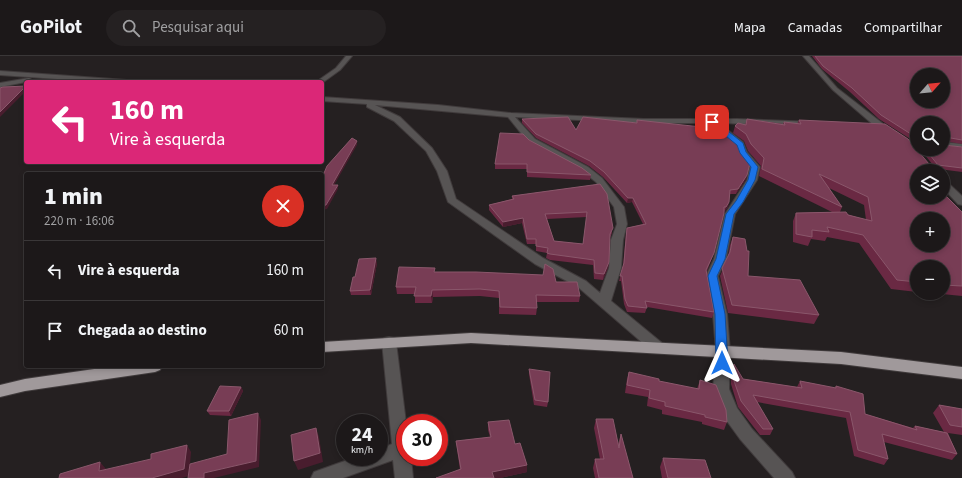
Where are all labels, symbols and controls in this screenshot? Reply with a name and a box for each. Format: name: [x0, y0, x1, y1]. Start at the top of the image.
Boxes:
search box: [106, 10, 386, 46]
text: GoPilot: [20, 14, 82, 41]
icon: search: [120, 17, 142, 39]
text: Pesquisar aqui: [152, 17, 244, 38]
text: Mapa: [734, 18, 766, 38]
text: Camadas: [788, 18, 842, 38]
text: Compartilhar: [864, 18, 942, 38]
north arrow: [910, 68, 950, 108]
map controls: [910, 68, 950, 300]
text: 160 m: [110, 90, 184, 130]
icon: left: [44, 96, 96, 148]
pin: [695, 105, 729, 139]
icon: arrive: [701, 111, 723, 133]
button: search: [910, 116, 950, 156]
text: Vire à esquerda: [110, 127, 225, 152]
button: layers: [910, 164, 950, 204]
text: 1 min: [44, 179, 103, 214]
button: close: [262, 185, 304, 227]
text: 220 m · 16:06: [44, 212, 114, 230]
button: +: [910, 212, 950, 252]
icon: left: [44, 260, 66, 282]
text: Vire à esquerda: [78, 260, 180, 281]
text: 160 m: [266, 260, 304, 281]
button: −: [910, 260, 950, 300]
icon: arrive: [44, 320, 66, 342]
text: Chegada ao destino: [78, 320, 207, 341]
text: 60 m: [274, 320, 304, 341]
position arrow: [701, 342, 743, 384]
speed limit sign: 30: [396, 414, 448, 466]
text: 24: [351, 421, 373, 449]
text: km/h: [351, 443, 373, 457]

